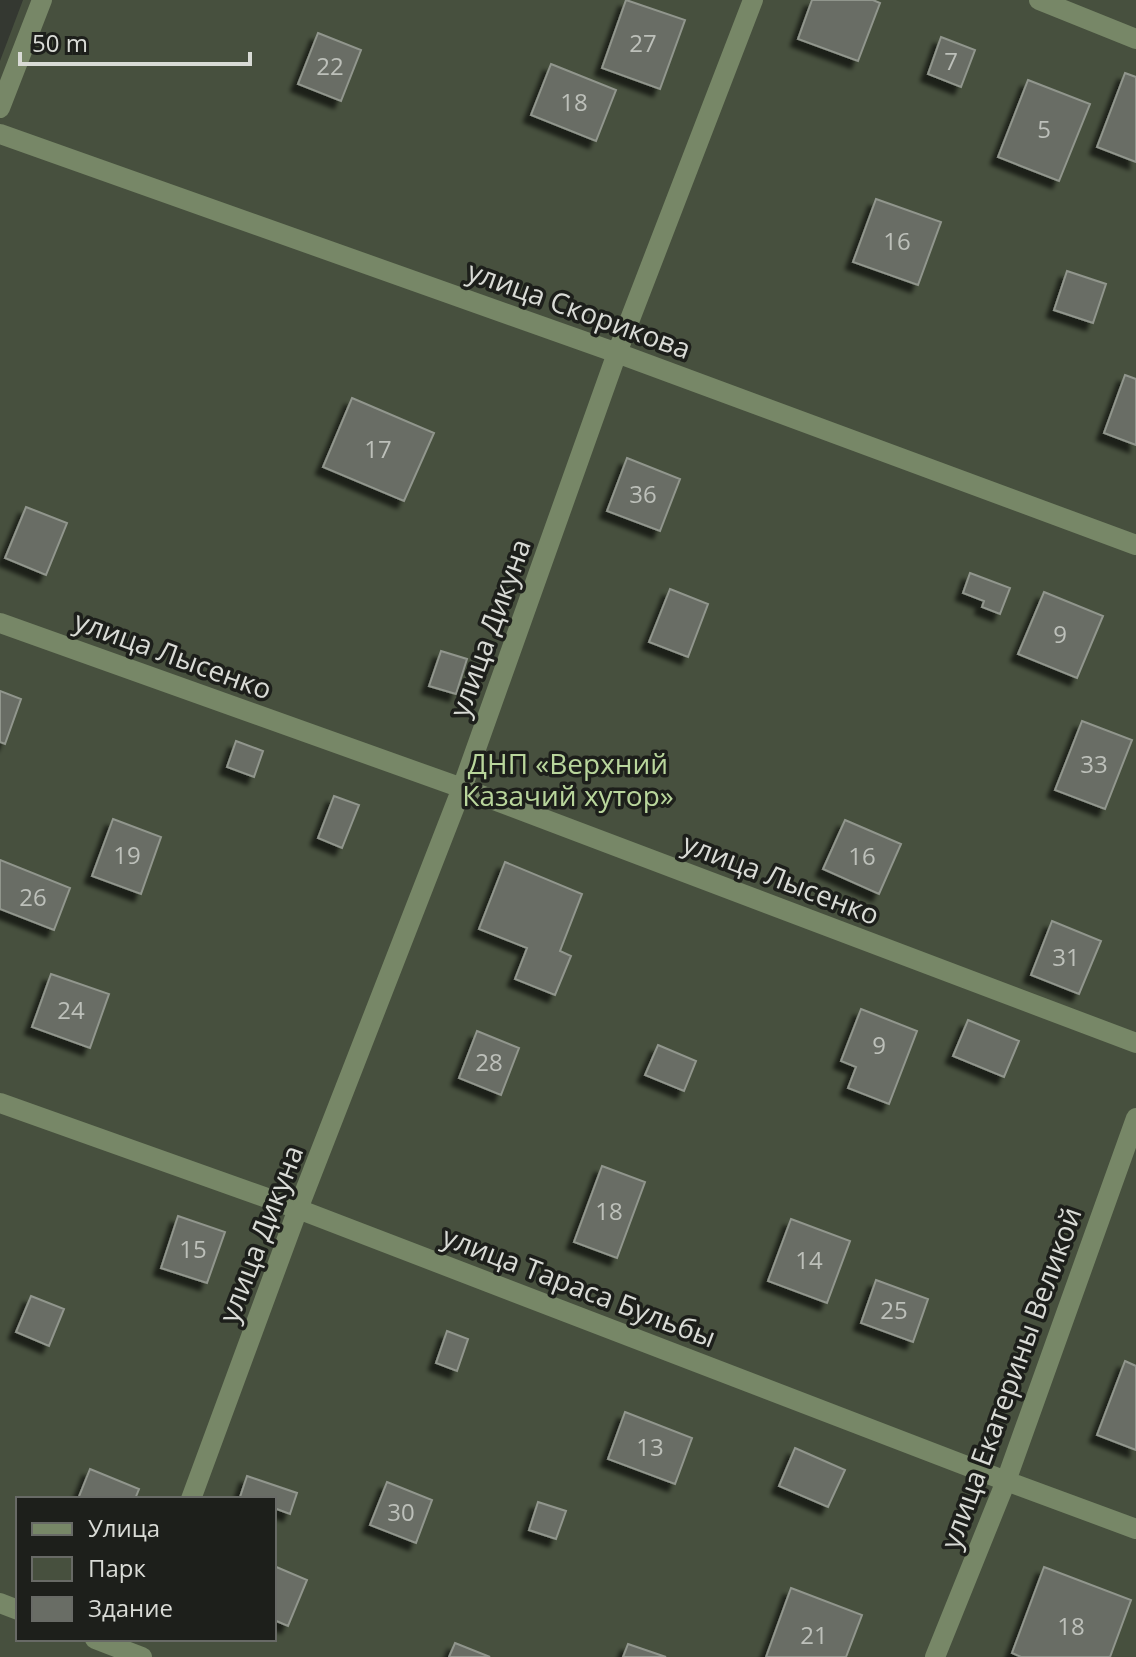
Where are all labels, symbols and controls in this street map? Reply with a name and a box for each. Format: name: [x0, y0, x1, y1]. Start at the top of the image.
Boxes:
scale bar: [20, 16, 250, 66]
text: 50 m: [32, 26, 88, 59]
house number: 27: [629, 26, 657, 59]
house number: 7: [944, 44, 958, 77]
house number: 22: [316, 49, 344, 82]
house number: 18: [560, 85, 588, 118]
house number: 5: [1037, 112, 1051, 145]
house number: 16: [883, 224, 911, 257]
street label: улица Скорикова: [462, 251, 696, 367]
house number: 17: [364, 432, 392, 465]
house number: 36: [629, 477, 657, 510]
street label: улица Дикуна: [439, 533, 539, 722]
street label: улица Лысенко: [69, 601, 277, 707]
house number: 9: [1053, 617, 1067, 650]
park label: ДНП «Верхний Казачий хутор»: [462, 744, 674, 814]
house number: 33: [1080, 747, 1108, 780]
street label: улица Лысенко: [678, 823, 885, 933]
house number: 19: [113, 838, 141, 871]
house number: 16: [848, 839, 876, 872]
house number: 26: [19, 880, 47, 913]
house number: 31: [1052, 940, 1080, 973]
house number: 24: [57, 993, 85, 1026]
house number: 9: [872, 1028, 886, 1061]
house number: 28: [475, 1045, 503, 1078]
street label: улица Дикуна: [209, 1140, 311, 1328]
house number: 18: [595, 1194, 623, 1227]
street label: улица Екатерины Великой: [930, 1202, 1090, 1554]
street label: улица Тараса Бульбы: [437, 1216, 722, 1356]
house number: 15: [179, 1232, 207, 1265]
house number: 14: [795, 1243, 823, 1276]
house number: 25: [880, 1293, 908, 1326]
house number: 13: [636, 1430, 664, 1463]
house number: 30: [387, 1495, 415, 1528]
legend: [16, 1497, 276, 1641]
text: Улица: [88, 1511, 160, 1544]
text: Парк: [88, 1551, 146, 1584]
text: Здание: [88, 1591, 173, 1624]
house number: 18: [1057, 1609, 1085, 1642]
house number: 21: [800, 1618, 828, 1651]

